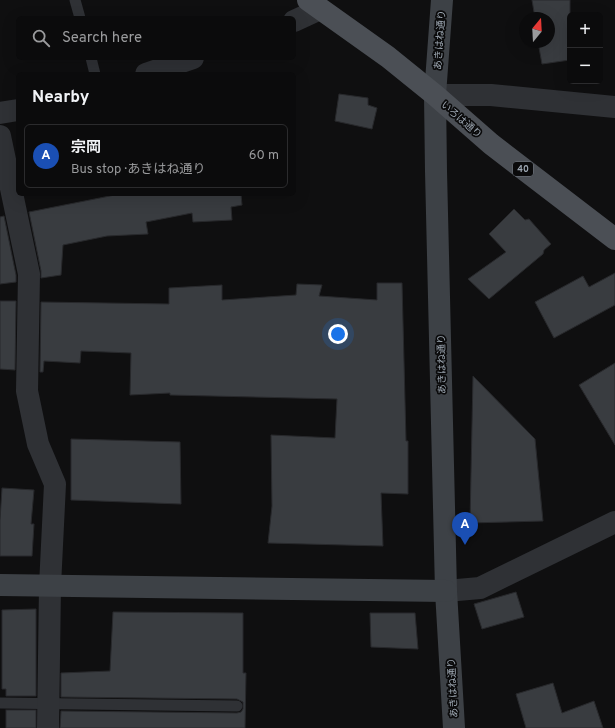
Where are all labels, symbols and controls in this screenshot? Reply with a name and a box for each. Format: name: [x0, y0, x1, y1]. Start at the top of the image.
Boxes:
street label: あきはね通り: [432, 10, 449, 70]
north arrow: [519, 12, 555, 48]
map controls: [567, 12, 603, 84]
button: +: [567, 12, 603, 48]
search box: [16, 16, 296, 60]
icon: search: [30, 27, 52, 49]
text: Search here: [62, 29, 142, 48]
button: −: [567, 48, 603, 84]
text: Nearby: [32, 87, 89, 109]
street label: いろは通り: [438, 99, 484, 141]
text: 宗岡: [71, 139, 101, 158]
text: A: [41, 148, 51, 164]
text: 60 m: [249, 148, 279, 164]
text: Bus stop · あきはね通り: [71, 162, 205, 178]
road number: 40: [513, 162, 533, 176]
your location: [328, 324, 348, 344]
street label: あきはね通り: [435, 334, 450, 394]
pin: A: [452, 512, 478, 545]
street label: あきはね通り: [445, 658, 462, 718]

